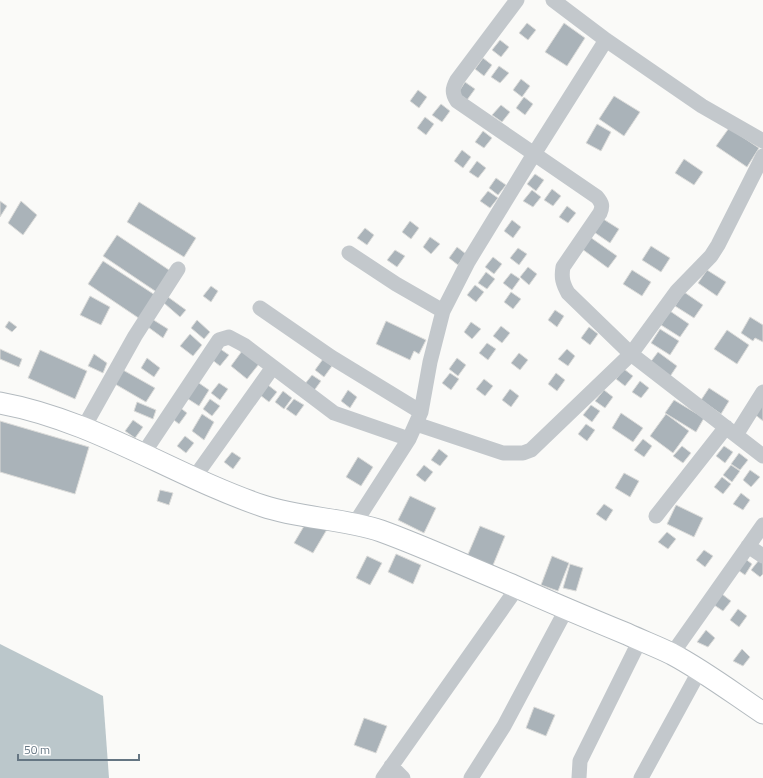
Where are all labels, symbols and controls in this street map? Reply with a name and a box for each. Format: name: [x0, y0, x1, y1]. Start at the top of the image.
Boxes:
scale bar: [18, 736, 139, 762]
text: 50 m: [24, 740, 50, 759]

